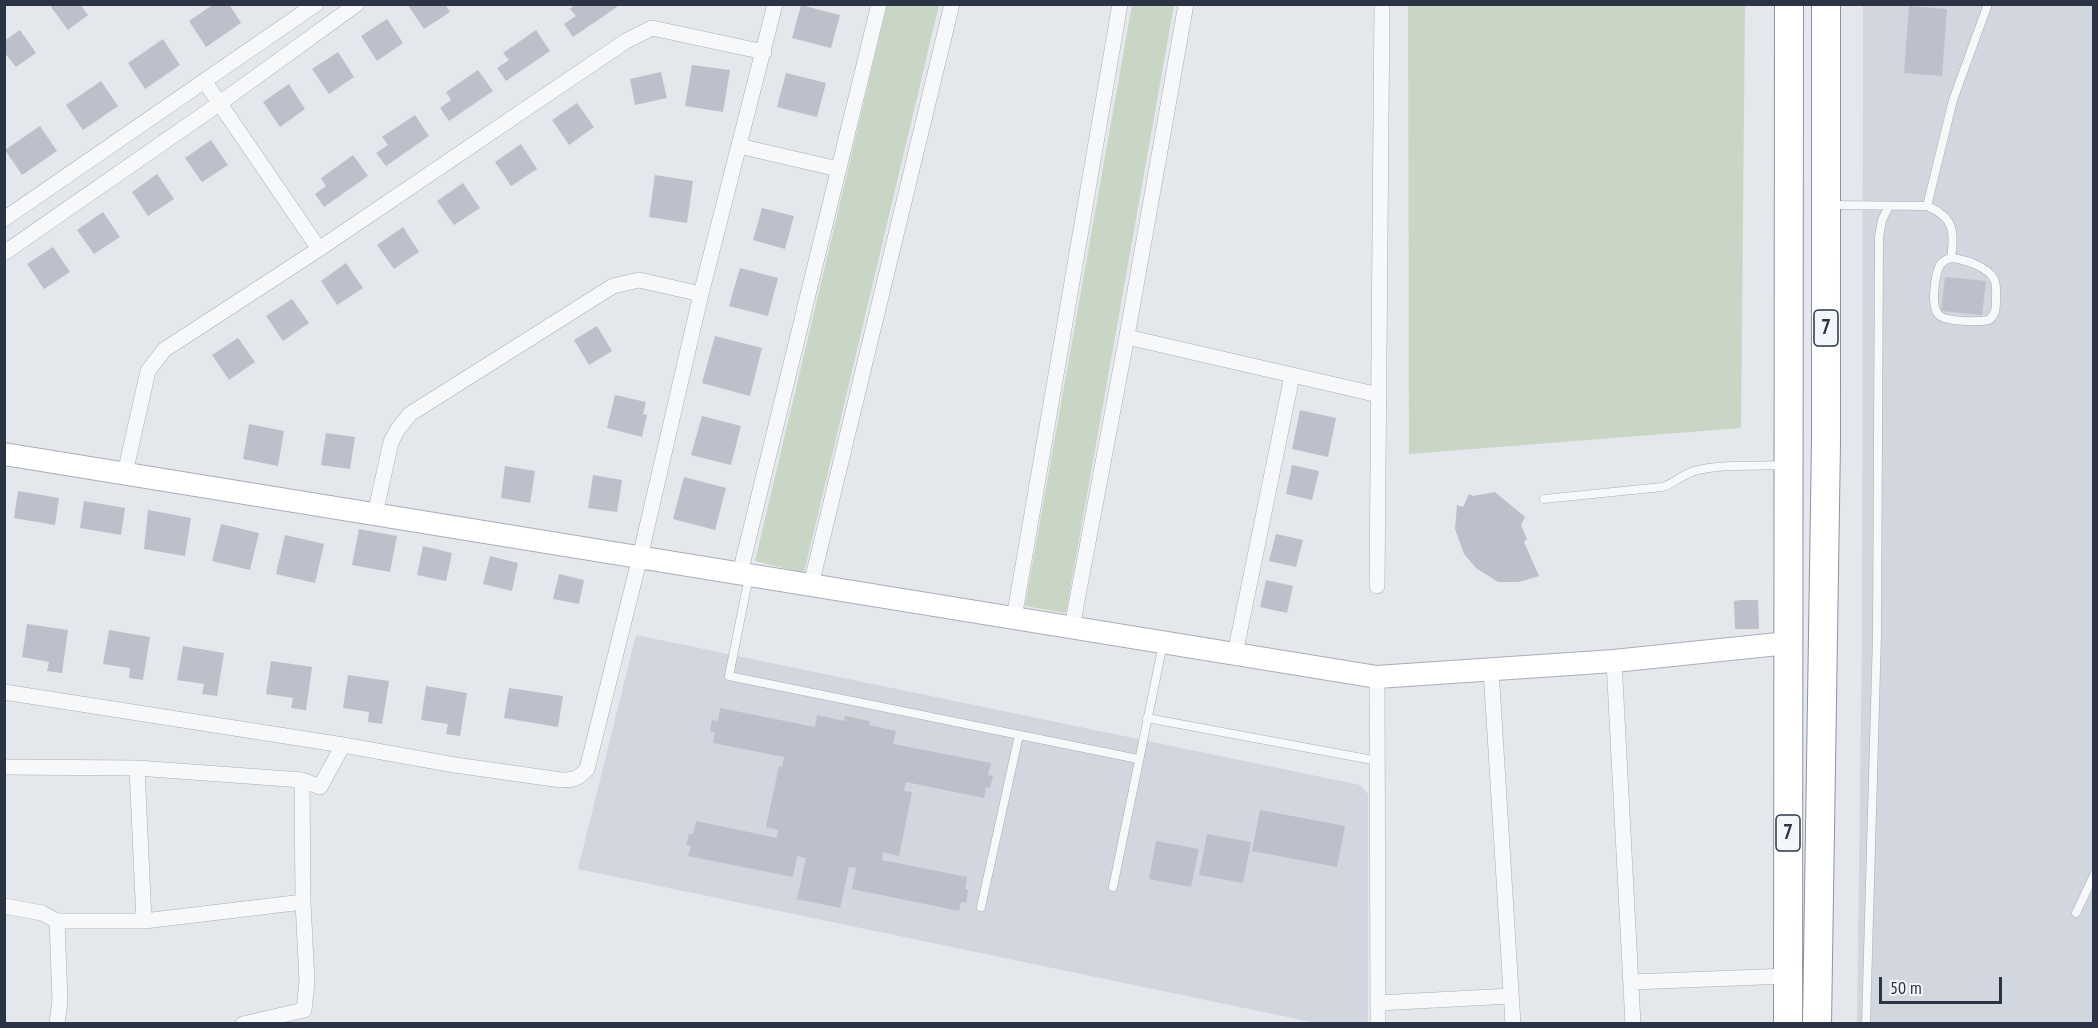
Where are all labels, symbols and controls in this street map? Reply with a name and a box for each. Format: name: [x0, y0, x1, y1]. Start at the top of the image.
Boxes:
road number: 7: [1814, 310, 1838, 346]
road number: 7: [1776, 815, 1800, 851]
scale bar: [1882, 965, 2005, 1003]
text: 50 m: [1890, 976, 1922, 999]

